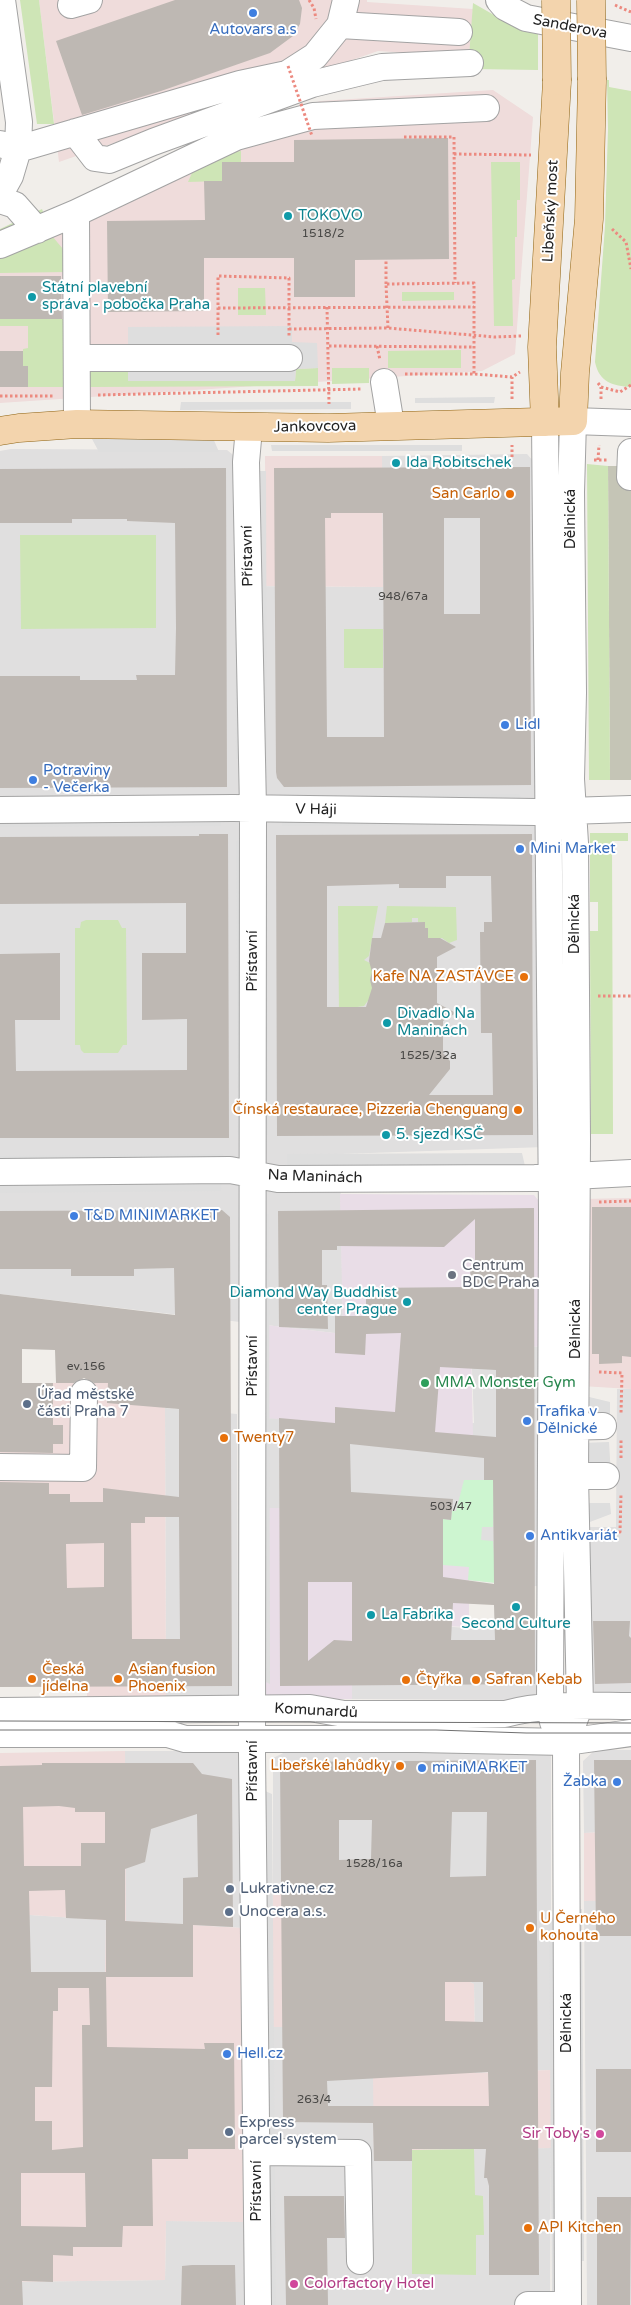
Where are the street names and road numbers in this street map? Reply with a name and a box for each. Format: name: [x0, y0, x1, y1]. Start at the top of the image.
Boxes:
street label: Sanderova: [531, 11, 609, 43]
street label: Libeňský most: [539, 159, 563, 263]
street label: Jankovcova: [274, 417, 356, 437]
street label: Dělnická: [562, 489, 580, 549]
street label: Přístavní: [238, 525, 258, 587]
street label: V Háji: [295, 801, 337, 819]
street label: Dělnická: [566, 894, 584, 954]
street label: Přístavní: [244, 930, 262, 992]
street label: Na Maninách: [267, 1166, 363, 1188]
street label: Dělnická: [567, 1299, 585, 1359]
street label: Přístavní: [244, 1335, 262, 1397]
street label: Komunardů: [274, 1700, 358, 1722]
street label: Přístavní: [244, 1740, 262, 1802]
street label: Dělnická: [558, 1993, 576, 2053]
street label: Přístavní: [248, 2160, 266, 2222]

